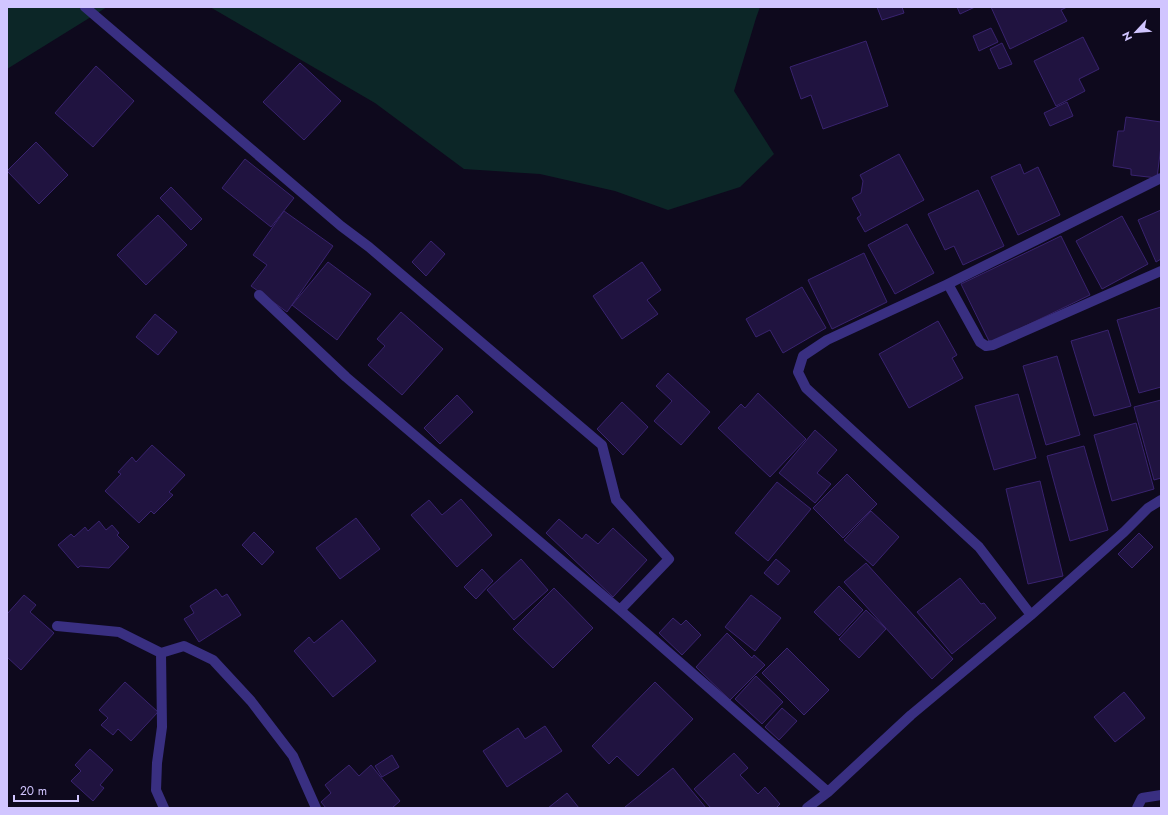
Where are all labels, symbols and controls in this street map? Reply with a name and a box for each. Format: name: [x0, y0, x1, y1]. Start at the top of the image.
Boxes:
north arrow: [1116, 12, 1156, 52]
text: N: [1118, 29, 1136, 44]
scale bar: [14, 777, 78, 803]
text: 20 m: [20, 782, 47, 800]

